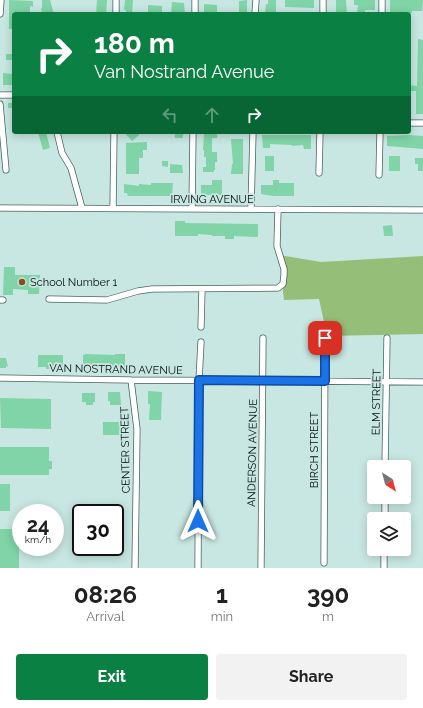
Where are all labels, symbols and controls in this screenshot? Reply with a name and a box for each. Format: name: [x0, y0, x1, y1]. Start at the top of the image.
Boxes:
text: 180 m: [94, 27, 175, 60]
icon: right: [28, 28, 80, 80]
text: Van Nostrand Avenue: [94, 61, 274, 82]
icon: left: [159, 104, 181, 126]
icon: ahead: [201, 104, 223, 126]
icon: right: [243, 104, 265, 126]
street label: IRVING AVENUE: [170, 193, 254, 206]
place label: School Number 1: [30, 276, 117, 289]
marker: School Number 1: [17, 277, 27, 287]
pin: [308, 321, 342, 355]
icon: arrive: [314, 327, 336, 349]
street label: VAN NOSTRAND AVENUE: [49, 362, 183, 377]
street label: ELM STREET: [369, 369, 384, 435]
street label: ANDERSON AVENUE: [245, 399, 260, 507]
street label: CENTER STREET: [118, 406, 133, 493]
street label: BIRCH STREET: [308, 412, 321, 488]
north arrow: [367, 460, 411, 504]
map controls: [367, 460, 411, 556]
position arrow: [177, 500, 219, 542]
speed limit sign: 30: [72, 504, 124, 556]
button: layers: [367, 512, 411, 556]
text: 24: [27, 513, 49, 537]
text: km/h: [25, 534, 51, 545]
text: 08:26: [74, 580, 137, 609]
text: 1: [216, 580, 228, 609]
text: 390: [307, 580, 349, 609]
text: Arrival: [86, 609, 124, 624]
text: min: [211, 609, 233, 624]
text: m: [322, 609, 334, 624]
button: Exit: [16, 654, 208, 700]
button: Share: [216, 654, 407, 700]

